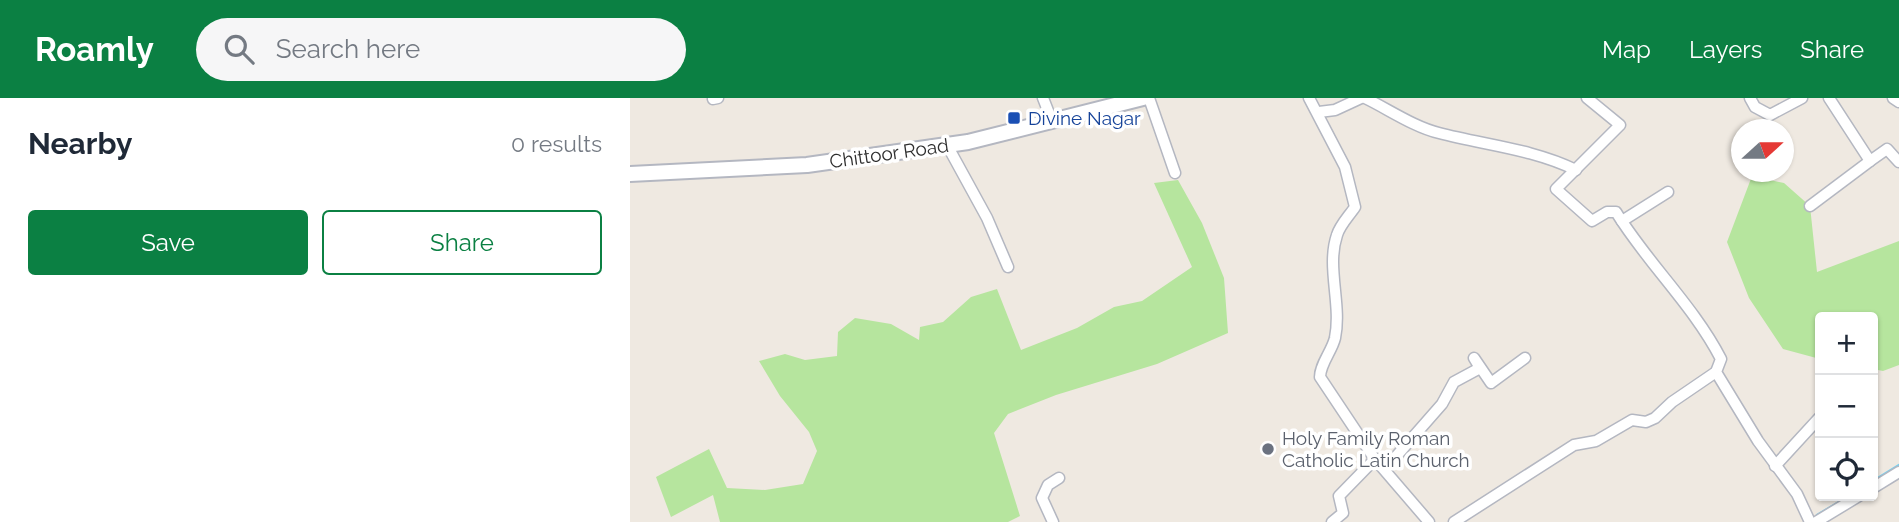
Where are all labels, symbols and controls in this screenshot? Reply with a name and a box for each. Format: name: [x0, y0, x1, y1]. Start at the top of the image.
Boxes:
search box: [196, 18, 686, 81]
text: Roamly: [35, 30, 154, 69]
icon: search: [220, 30, 258, 68]
text: Search here: [276, 34, 420, 64]
text: Map: [1602, 35, 1651, 64]
text: Layers: [1689, 35, 1762, 64]
text: Share: [1800, 35, 1864, 64]
place label: Divine Nagar: [1028, 107, 1141, 129]
marker: Divine Nagar: [1006, 110, 1022, 126]
north arrow: [1731, 119, 1794, 182]
text: Nearby: [28, 126, 132, 161]
text: 0 results: [511, 130, 602, 157]
street label: Chittoor Road: [828, 134, 950, 172]
button: Save: [28, 210, 308, 275]
button: Share: [322, 210, 602, 275]
map controls: [1815, 312, 1878, 501]
button: +: [1815, 312, 1878, 375]
button: −: [1815, 375, 1878, 438]
place label: Holy Family Roman Catholic Latin Church: [1282, 427, 1470, 471]
button: locate: [1815, 438, 1878, 501]
marker: Holy Family Roman Catholic Latin Church: [1260, 441, 1276, 457]

